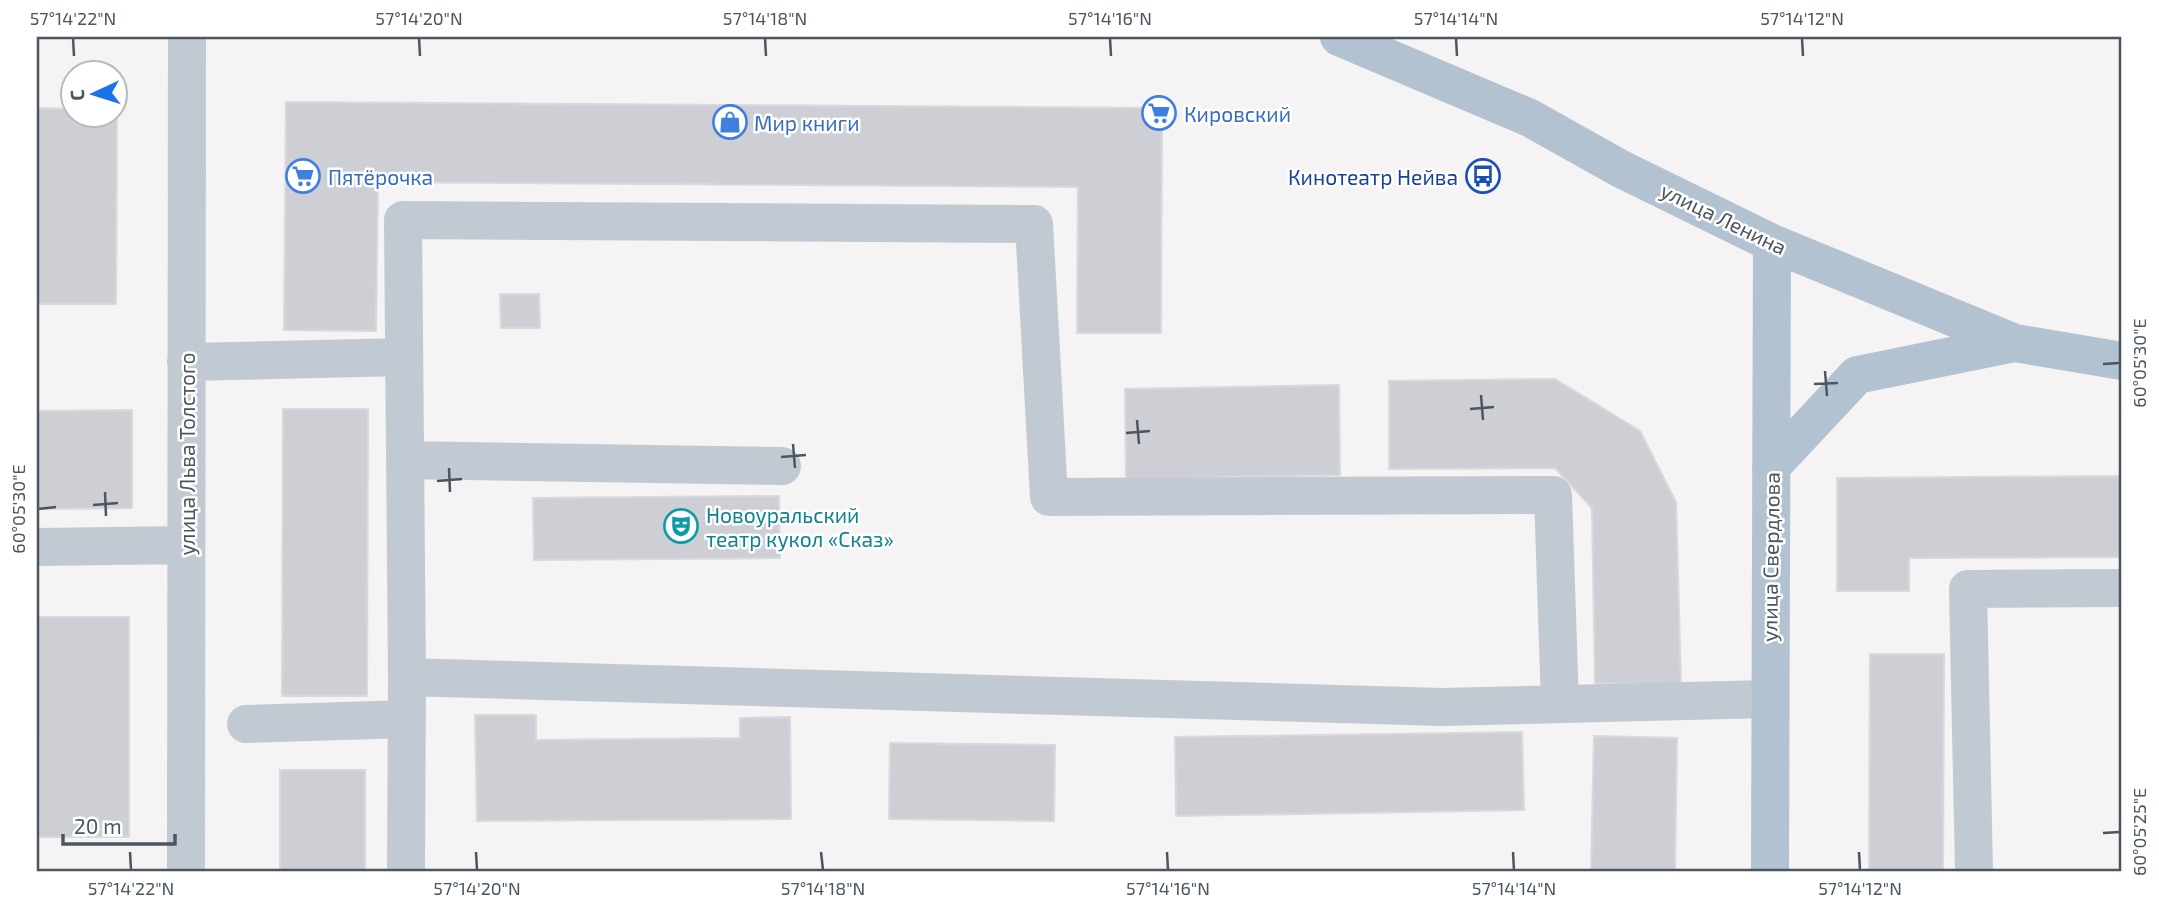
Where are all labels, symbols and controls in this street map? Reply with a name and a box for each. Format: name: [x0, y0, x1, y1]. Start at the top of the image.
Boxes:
text: 57°14'22"N: [30, 7, 116, 29]
text: 57°14'20"N: [375, 7, 463, 29]
text: 57°14'18"N: [723, 7, 807, 29]
text: 57°14'16"N: [1068, 7, 1152, 29]
text: 57°14'14"N: [1414, 7, 1498, 29]
text: 57°14'12"N: [1760, 7, 1844, 29]
north arrow: [60, 60, 130, 130]
text: С: [65, 89, 88, 102]
supermarket icon: Кировский: [1140, 94, 1178, 132]
place label: Кировский: [1184, 101, 1291, 126]
shop icon: Мир книги: [711, 103, 749, 141]
place label: Мир книги: [754, 110, 860, 135]
supermarket icon: Пятёрочка: [284, 157, 322, 195]
bus stop icon: Кинотеатр Нейва: [1464, 157, 1502, 195]
place label: Пятёрочка: [328, 164, 433, 189]
place label: Кинотеатр Нейва: [1288, 164, 1458, 189]
street label: улица Ленина: [1657, 177, 1791, 260]
text: 60°05'30"E: [2128, 318, 2150, 408]
street label: улица Льва Толстого: [174, 352, 200, 556]
text: 60°05'30"E: [7, 464, 29, 554]
street label: улица Свердлова: [1756, 472, 1785, 642]
place label: Новоуральский театр кукол «Сказ»: [706, 502, 894, 552]
theatre icon: Новоуральский театр кукол «Сказ»: [662, 507, 700, 545]
text: 60°05'25"E: [2128, 788, 2150, 876]
scale bar: [63, 803, 175, 847]
text: 20 m: [74, 813, 122, 838]
text: 57°14'22"N: [88, 877, 174, 899]
text: 57°14'20"N: [433, 877, 521, 899]
text: 57°14'18"N: [781, 877, 865, 899]
text: 57°14'16"N: [1126, 877, 1210, 899]
text: 57°14'14"N: [1472, 877, 1556, 899]
text: 57°14'12"N: [1818, 877, 1902, 899]

